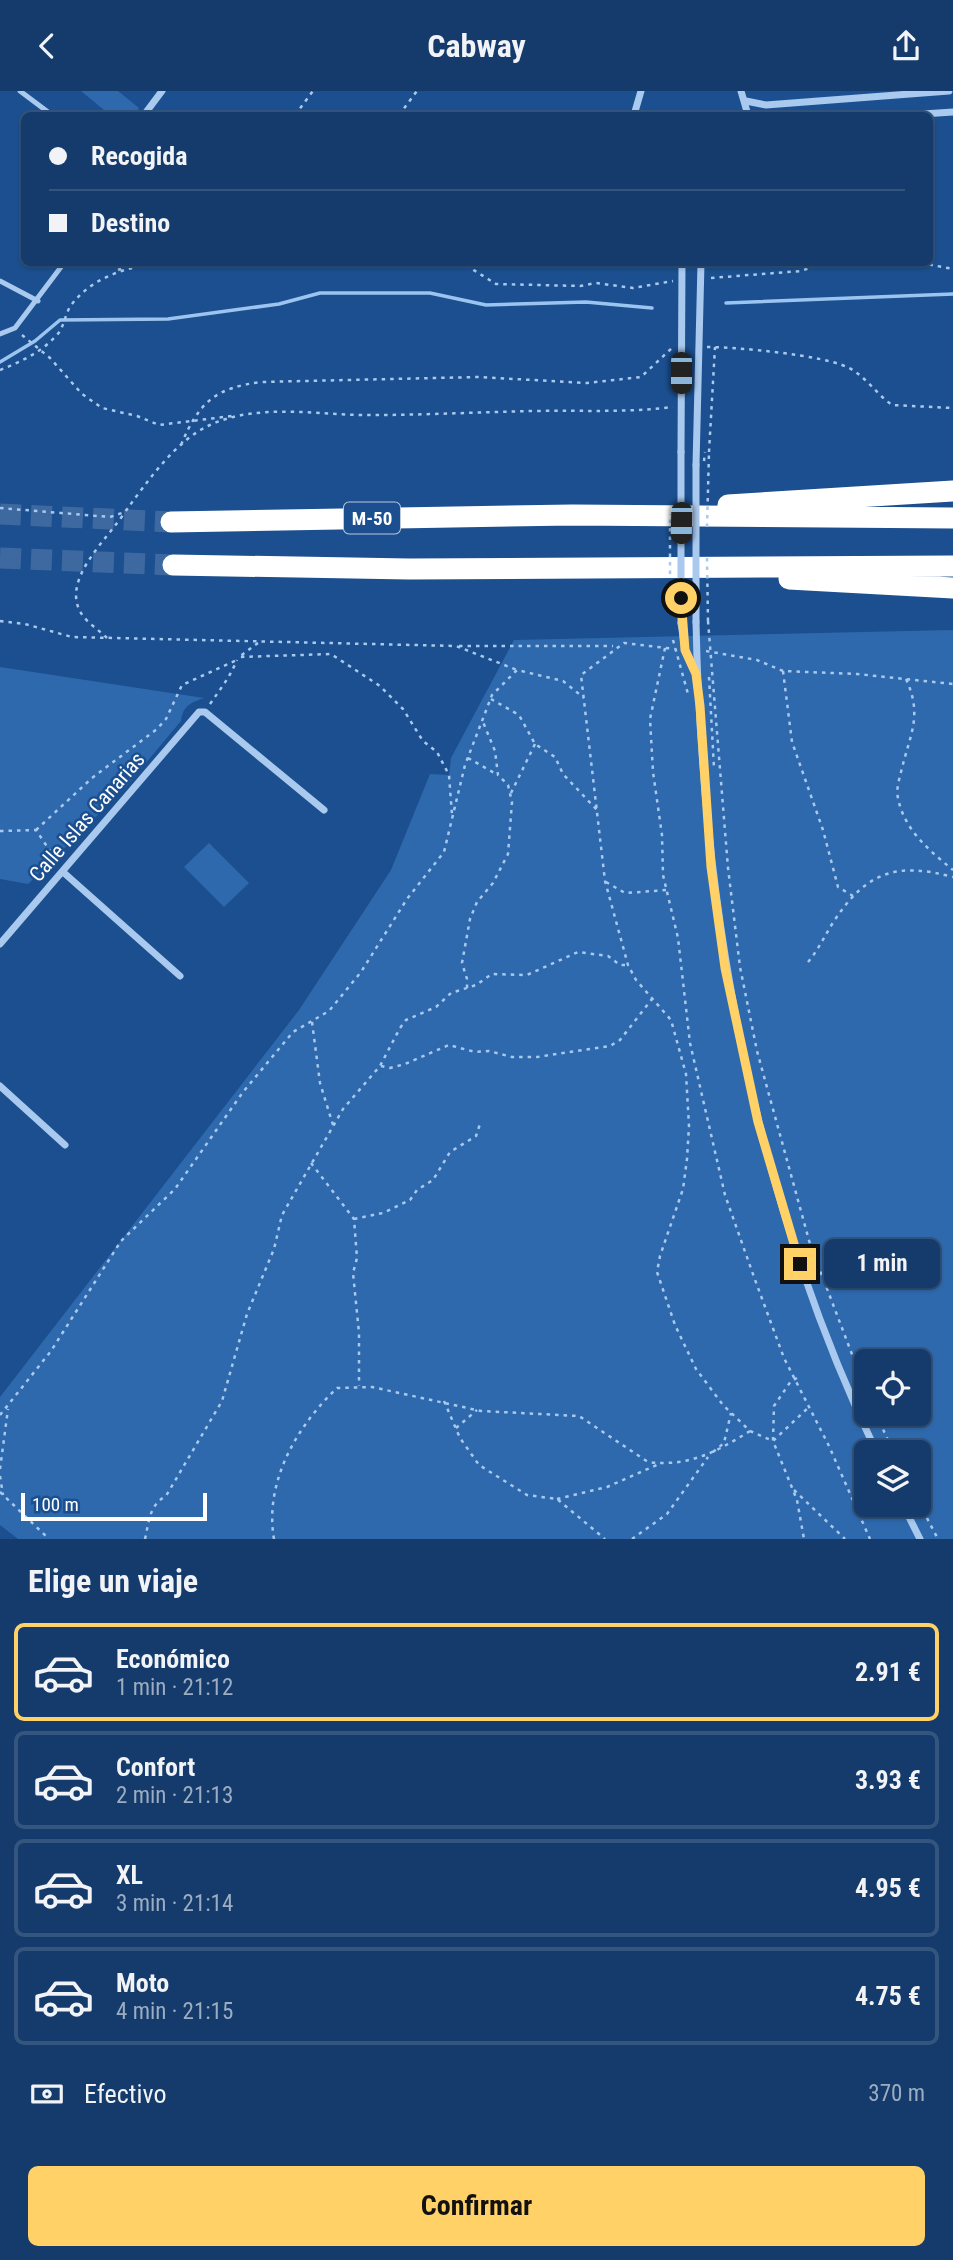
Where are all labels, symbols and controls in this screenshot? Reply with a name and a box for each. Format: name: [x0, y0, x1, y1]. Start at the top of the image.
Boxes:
icon: back: [28, 27, 66, 65]
text: Cabway: [427, 27, 526, 65]
icon: share: [887, 27, 925, 65]
text: Recogida: [91, 141, 188, 171]
text: Destino: [91, 208, 170, 238]
car: [671, 352, 692, 394]
car: [671, 502, 692, 544]
road number: M-50: [344, 503, 400, 533]
route start: [665, 582, 697, 614]
street label: Calle Islas Canarias: [24, 747, 150, 887]
callout: 1 min: [824, 1239, 940, 1289]
route end: [784, 1248, 816, 1280]
text: 1 min: [856, 1250, 908, 1277]
map controls: [854, 1349, 931, 1517]
button: locate: [854, 1349, 931, 1426]
button: layers: [854, 1440, 931, 1517]
scale bar: [21, 1490, 206, 1522]
text: 100 m: [32, 1493, 79, 1516]
text: Elige un viaje: [28, 1562, 198, 1600]
icon: car: [32, 1641, 95, 1704]
text: Económico: [116, 1644, 230, 1674]
text: 2.91 €: [855, 1657, 921, 1687]
text: 1 min · 21:12: [116, 1674, 233, 1701]
icon: car: [32, 1749, 95, 1812]
text: Confort: [116, 1752, 195, 1782]
text: 3.93 €: [855, 1765, 921, 1795]
text: 2 min · 21:13: [116, 1782, 233, 1809]
icon: car: [32, 1857, 95, 1920]
text: XL: [116, 1860, 143, 1890]
text: 4.95 €: [855, 1873, 921, 1903]
text: 3 min · 21:14: [116, 1890, 233, 1917]
icon: car: [32, 1965, 95, 2028]
text: Moto: [116, 1968, 169, 1998]
text: 4.75 €: [855, 1981, 921, 2011]
text: 4 min · 21:15: [116, 1998, 233, 2025]
icon: cash: [28, 2075, 66, 2113]
text: Efectivo: [84, 2079, 166, 2109]
text: 370 m: [868, 2080, 925, 2107]
button: Confirmar: [28, 2166, 925, 2246]

